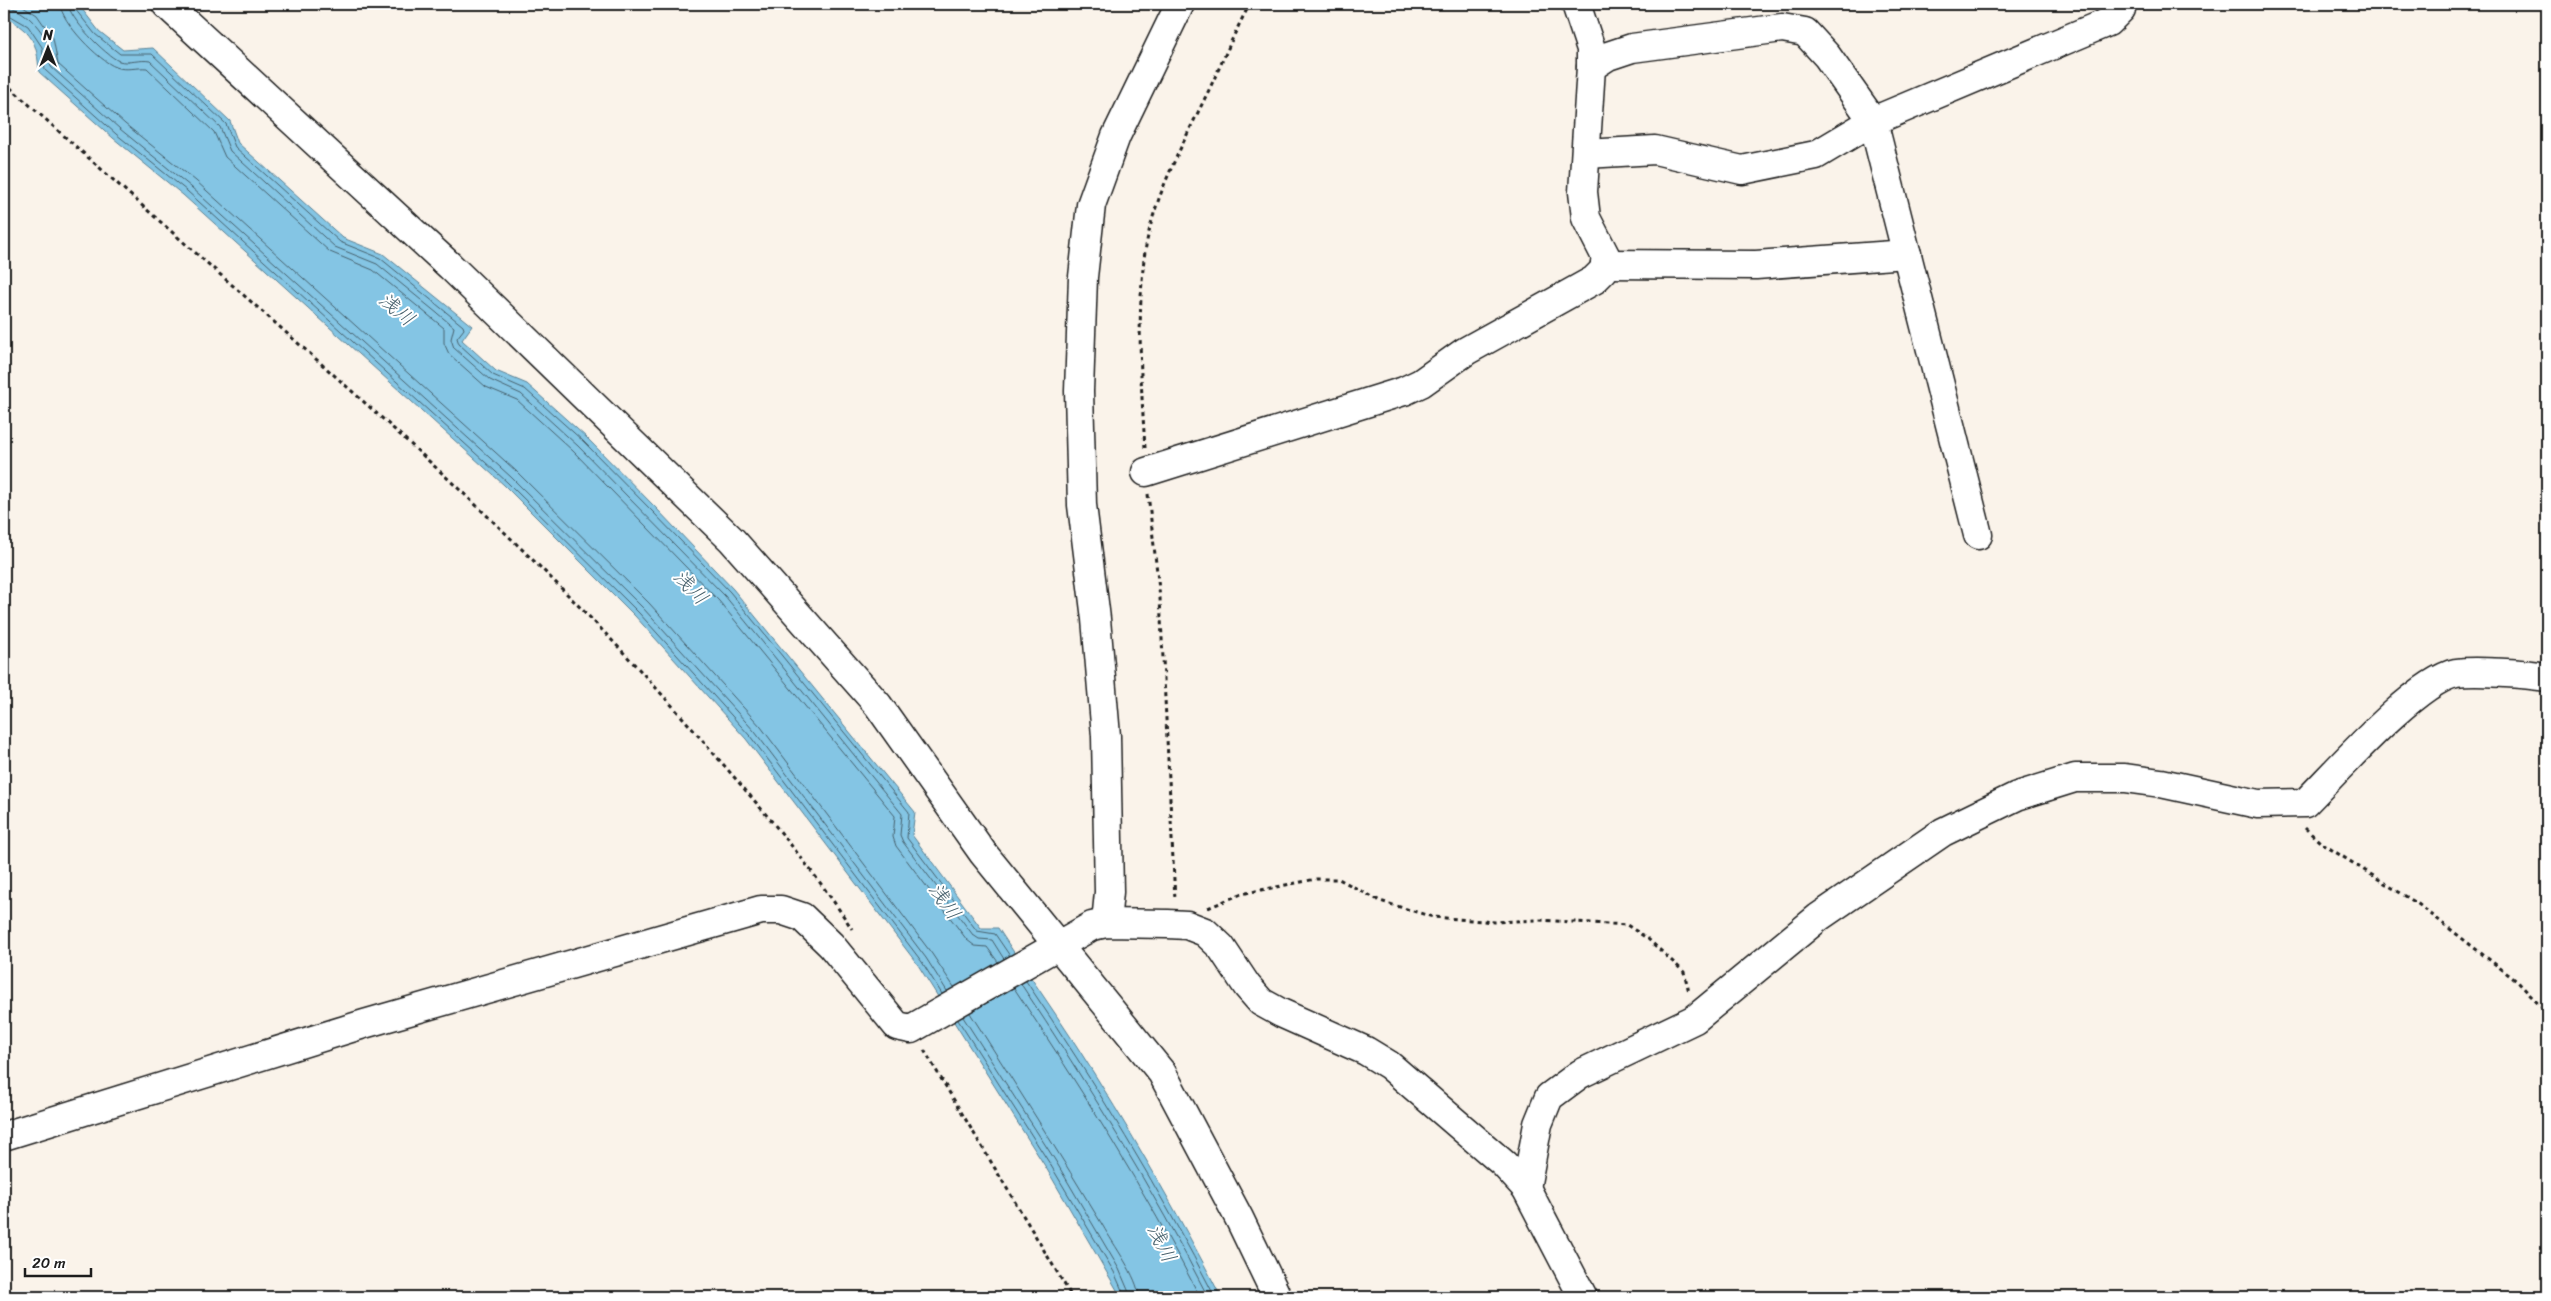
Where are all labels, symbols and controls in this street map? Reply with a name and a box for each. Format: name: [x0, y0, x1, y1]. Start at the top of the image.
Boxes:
north arrow: [22, 22, 72, 72]
text: N: [42, 23, 53, 48]
water label: 浅川: [370, 283, 423, 336]
water label: 浅川: [664, 561, 717, 614]
water label: 浅川: [919, 875, 970, 928]
water label: 浅川: [1137, 1217, 1186, 1269]
scale bar: [25, 1246, 91, 1278]
text: 20 m: [32, 1250, 66, 1276]

